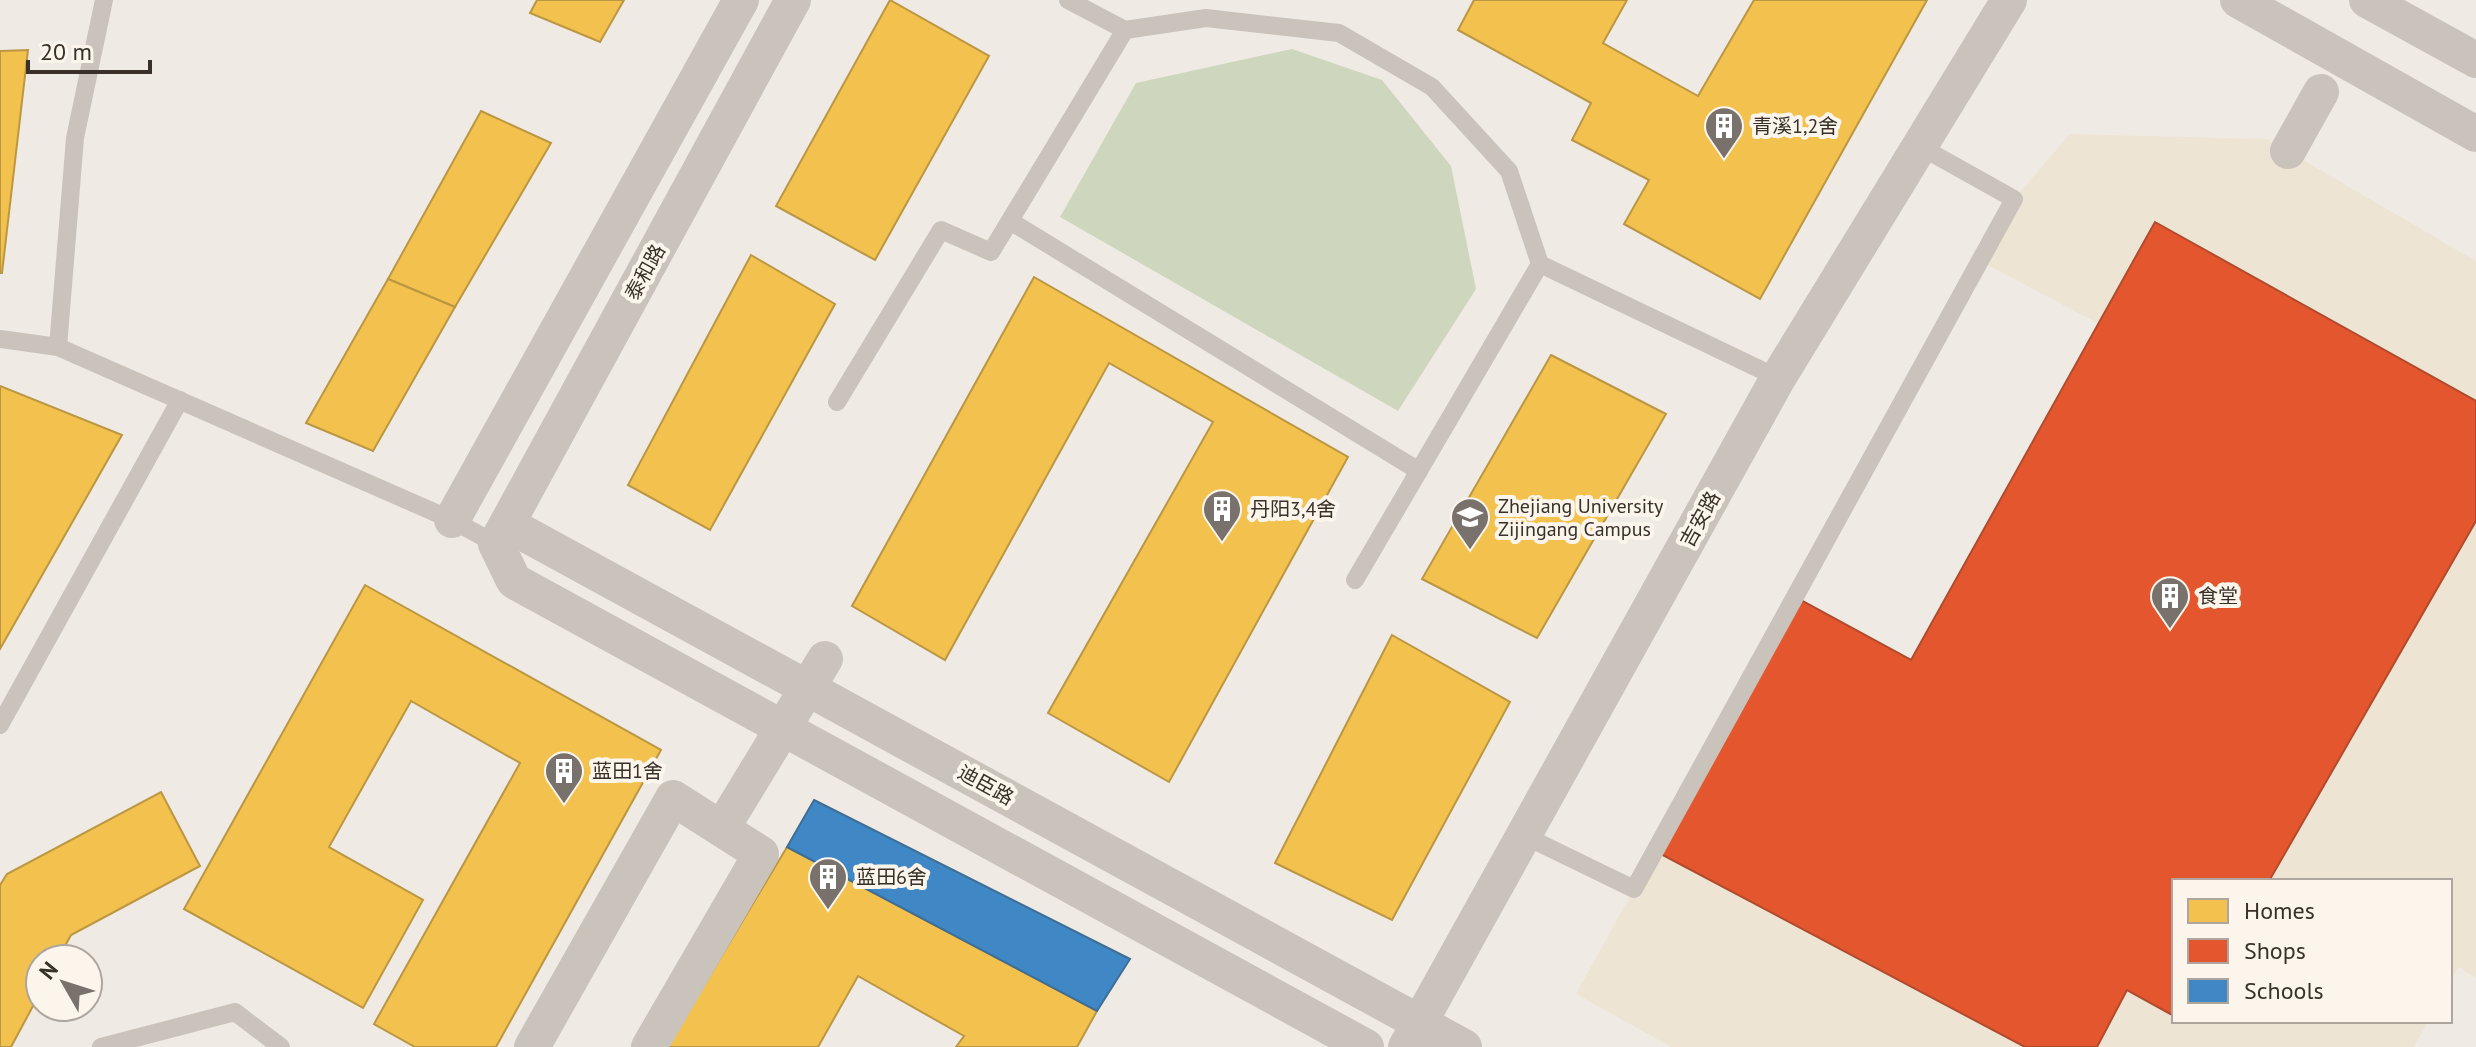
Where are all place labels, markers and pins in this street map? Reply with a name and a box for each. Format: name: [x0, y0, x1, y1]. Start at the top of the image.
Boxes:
building icon: 青溪1,2舍: [1703, 105, 1745, 160]
place label: 青溪1,2舍: [1752, 113, 1838, 139]
building icon: 丹阳3,4舍: [1201, 488, 1243, 543]
place label: Zhejiang University Zijingang Campus: [1498, 493, 1664, 542]
place label: 丹阳3,4舍: [1250, 496, 1336, 522]
school or university icon: Zhejiang University Zijingang Campus: [1449, 496, 1491, 551]
building icon: 食堂: [2149, 575, 2191, 630]
place label: 食堂: [2198, 583, 2238, 609]
building icon: 蓝田1舍: [543, 750, 585, 805]
place label: 蓝田1舍: [592, 758, 663, 784]
building icon: 蓝田6舍: [807, 856, 849, 911]
place label: 蓝田6舍: [856, 864, 927, 890]

